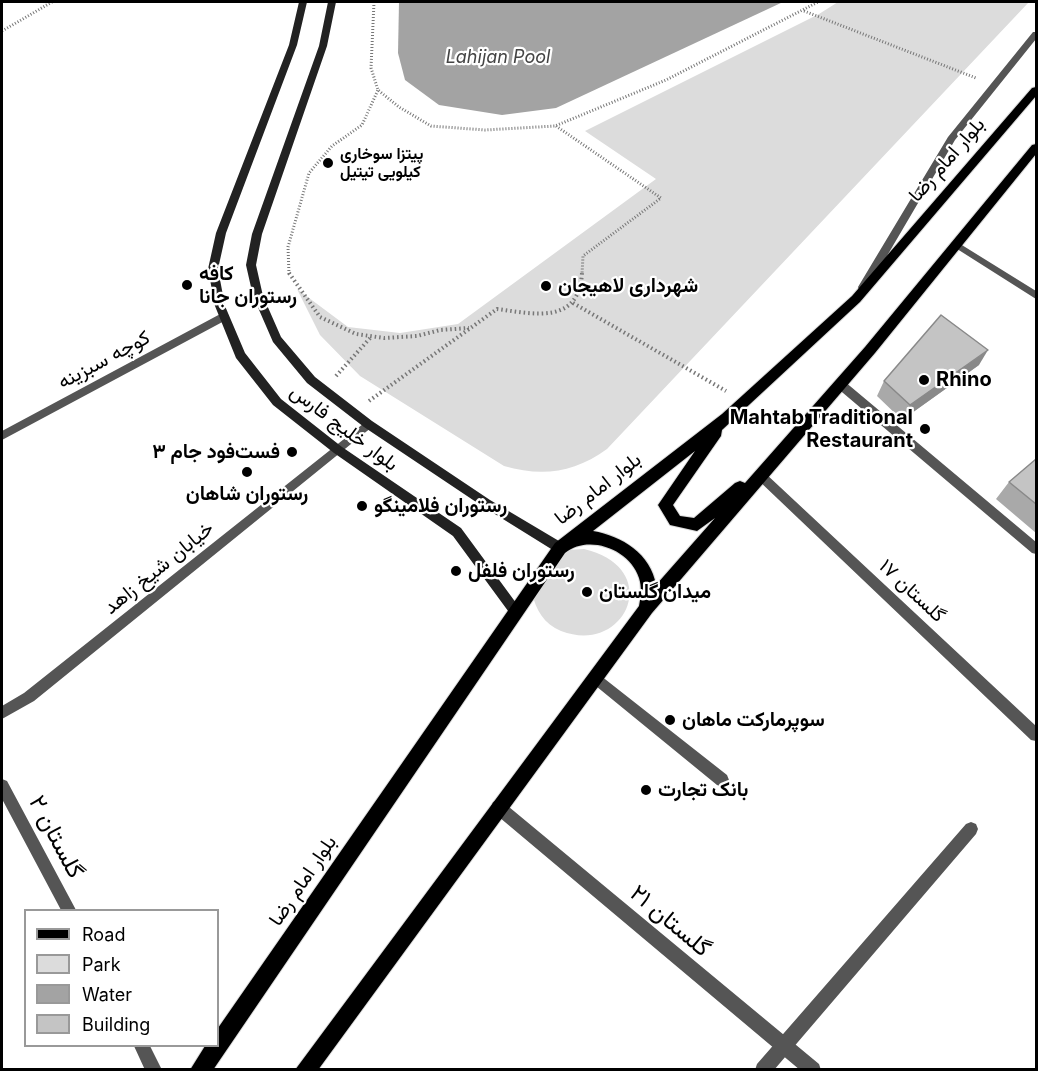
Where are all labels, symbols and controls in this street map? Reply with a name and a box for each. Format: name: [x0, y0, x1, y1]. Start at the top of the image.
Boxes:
water label: Lahijan Pool: [446, 47, 550, 69]
street label: بلوار امام رضا: [904, 113, 990, 207]
place label: پیتزا سوخاری کیلویی تیتیل: [340, 144, 423, 182]
marker: پیتزا سوخاری کیلویی تیتیل: [321, 156, 335, 170]
place label: کافه رستوران جانا: [199, 262, 297, 309]
place label: شهرداری لاهیجان: [558, 274, 698, 298]
marker: کافه رستوران جانا: [180, 278, 194, 292]
marker: شهرداری لاهیجان: [539, 279, 553, 293]
street label: کوچه سبزینه: [54, 326, 154, 394]
place label: Rhino: [936, 368, 992, 392]
marker: Rhino: [917, 373, 931, 387]
street label: بلوار خلیج فارس: [285, 380, 403, 476]
place label: Mahtab Traditional Restaurant: [730, 406, 913, 453]
marker: Mahtab Traditional Restaurant: [918, 422, 932, 436]
place label: فست‌فود جام ۳: [152, 440, 280, 464]
marker: فست‌فود جام ۳: [285, 445, 299, 459]
street label: بلوار امام رضا: [550, 448, 646, 530]
marker: رستوران‌ شاهان: [240, 465, 254, 479]
place label: رستوران‌ شاهان: [186, 482, 308, 506]
place label: رستوران فلامینگو: [374, 494, 507, 518]
marker: رستوران فلامینگو: [355, 499, 369, 513]
street label: خیابان شیخ زاهد: [99, 516, 219, 620]
street label: گلستان ۱۷: [874, 554, 950, 628]
place label: رستوران فلفل: [468, 559, 575, 583]
marker: رستوران فلفل: [449, 564, 463, 578]
place label: میدان گلستان: [599, 580, 711, 604]
marker: میدان گلستان: [580, 585, 594, 599]
place label: سوپرمارکت ماهان: [682, 708, 825, 732]
marker: سوپرمارکت ماهان: [663, 713, 677, 727]
place label: بانک تجارت: [658, 778, 748, 802]
marker: بانک تجارت: [639, 783, 653, 797]
street label: گلستان ۲: [22, 791, 90, 883]
street label: بلوار امام رضا: [264, 831, 342, 931]
street label: گلستان ۲۱: [624, 879, 716, 963]
legend: [24, 909, 219, 1047]
text: Road: [82, 924, 125, 945]
text: Park: [82, 954, 121, 975]
text: Water: [82, 984, 132, 1005]
text: Building: [82, 1014, 150, 1035]

